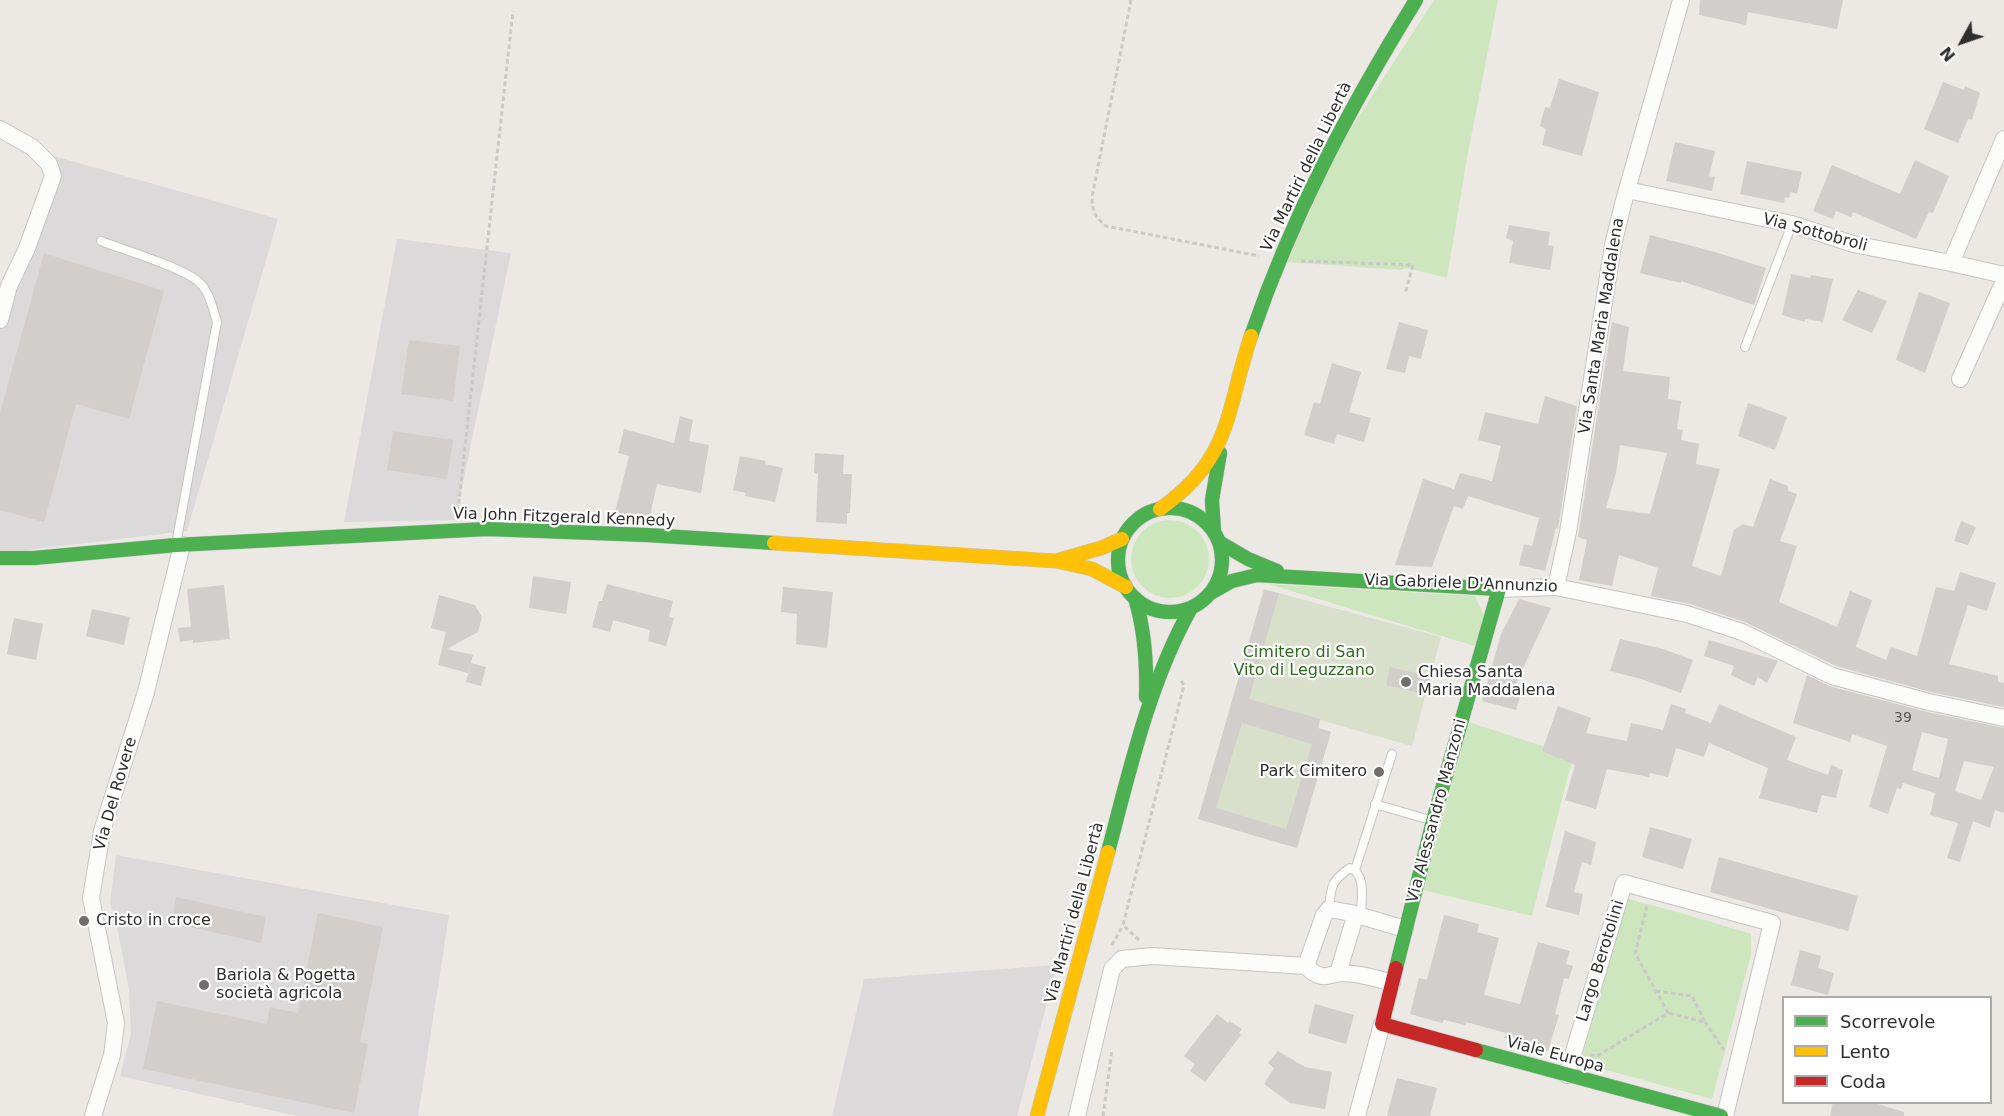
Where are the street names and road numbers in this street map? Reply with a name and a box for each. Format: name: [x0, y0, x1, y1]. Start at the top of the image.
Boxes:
street label: Via Martiri della Libertà: [1257, 79, 1357, 255]
street label: Via Sottobroli: [1761, 210, 1869, 256]
street label: Via Santa Maria Maddalena: [1575, 217, 1629, 435]
street label: Via John Fitzgerald Kennedy: [453, 505, 675, 531]
street label: Via Gabriele D'Annunzio: [1364, 571, 1558, 597]
street label: Via Alessandro Manzoni: [1403, 717, 1471, 905]
street label: Via Del Rovere: [91, 735, 141, 853]
street label: Via Martiri della Libertà: [1042, 820, 1108, 1006]
street label: Largo Berotolini: [1573, 898, 1629, 1024]
street label: Viale Europa: [1504, 1033, 1606, 1077]

